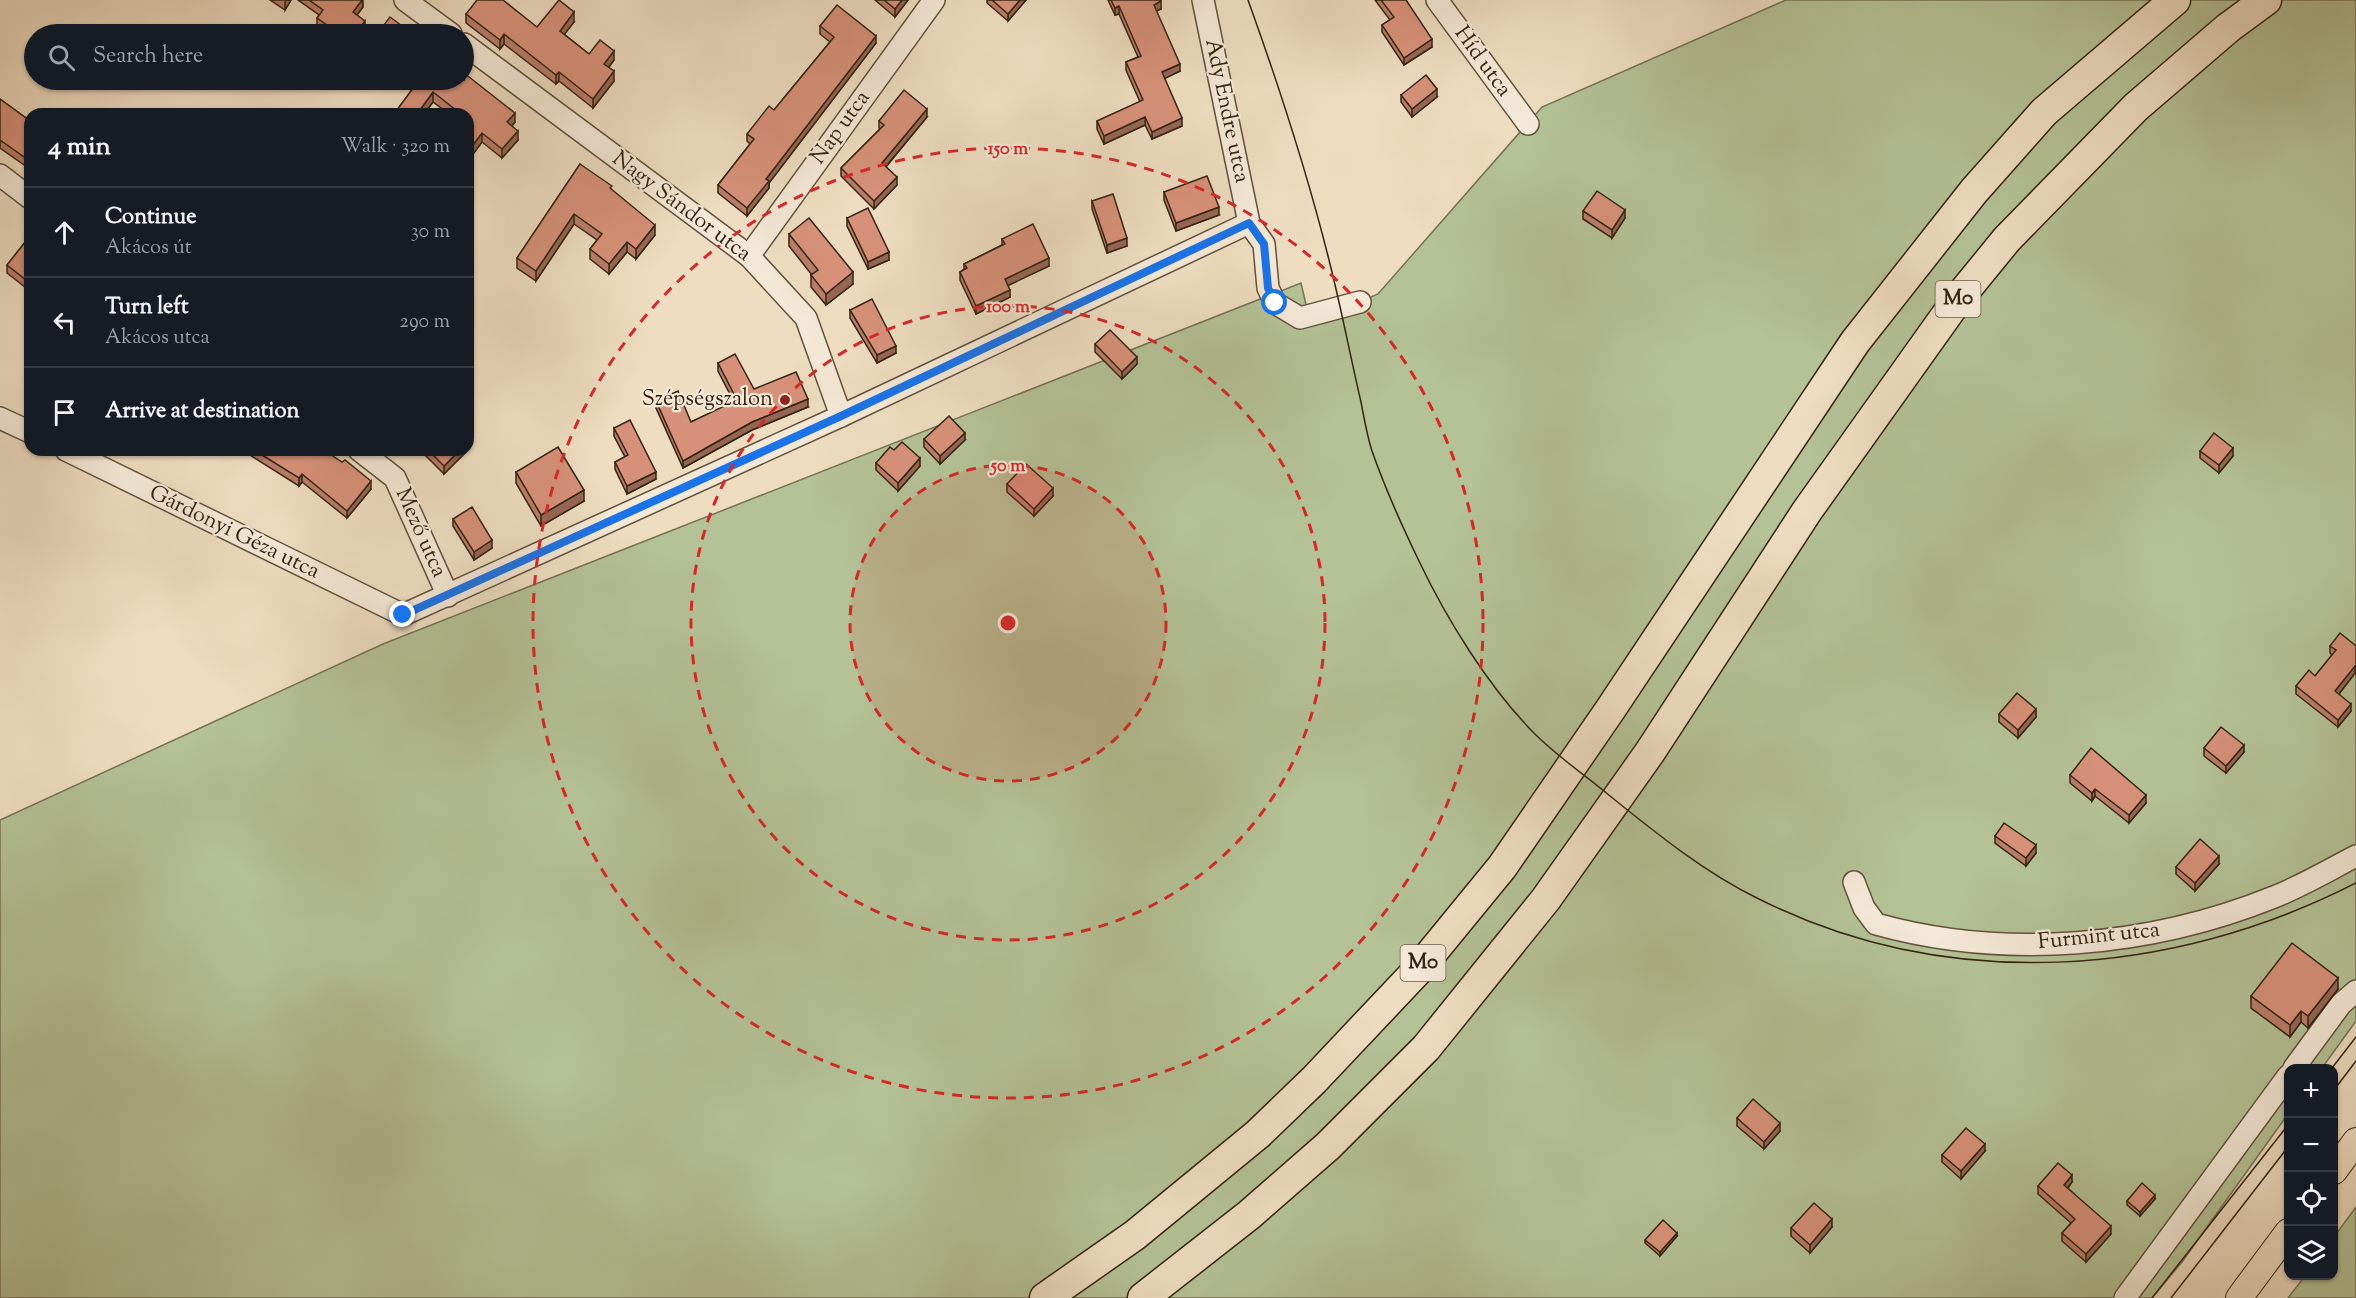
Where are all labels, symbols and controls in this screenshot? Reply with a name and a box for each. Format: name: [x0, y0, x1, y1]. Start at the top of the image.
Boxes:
street label: Híd utca: [1445, 20, 1519, 104]
search box: [24, 24, 474, 90]
street label: Ady Endre utca: [1195, 36, 1257, 186]
icon: search: [45, 41, 78, 74]
text: Search here: [93, 41, 203, 73]
street label: Nap utca: [803, 84, 879, 172]
text: 4 min: [48, 129, 111, 166]
text: Walk · 320 m: [341, 133, 450, 162]
text: 150 m: [988, 137, 1028, 163]
street label: Nagy Sándor utca: [605, 144, 757, 270]
text: Continue: [105, 202, 196, 234]
icon: ahead: [48, 216, 81, 249]
text: 30 m: [411, 218, 450, 247]
text: Akácos út: [105, 234, 192, 263]
road number: M0: [1936, 281, 1980, 317]
route start: [1261, 289, 1287, 315]
text: Turn left: [105, 292, 188, 324]
text: 100 m: [986, 295, 1030, 321]
icon: left: [48, 306, 81, 339]
text: 290 m: [400, 308, 450, 337]
text: Akácos utca: [105, 324, 210, 353]
place label: Szépségszalon: [642, 384, 773, 416]
marker: Szépségszalon: [778, 393, 792, 407]
icon: arrive: [48, 396, 81, 429]
text: Arrive at destination: [105, 396, 300, 428]
text: 50 m: [989, 454, 1025, 480]
street label: Gárdonyi Géza utca: [143, 478, 325, 588]
street label: Mező utca: [386, 483, 454, 583]
route end: [389, 601, 415, 627]
centre of rings: [998, 613, 1018, 633]
street label: Furmint utca: [2036, 915, 2162, 959]
road number: M0: [1400, 945, 1446, 981]
map controls: [2284, 1064, 2338, 1280]
button: +: [2284, 1064, 2338, 1118]
button: −: [2284, 1118, 2338, 1172]
button: locate: [2284, 1172, 2338, 1226]
button: layers: [2284, 1226, 2338, 1280]

